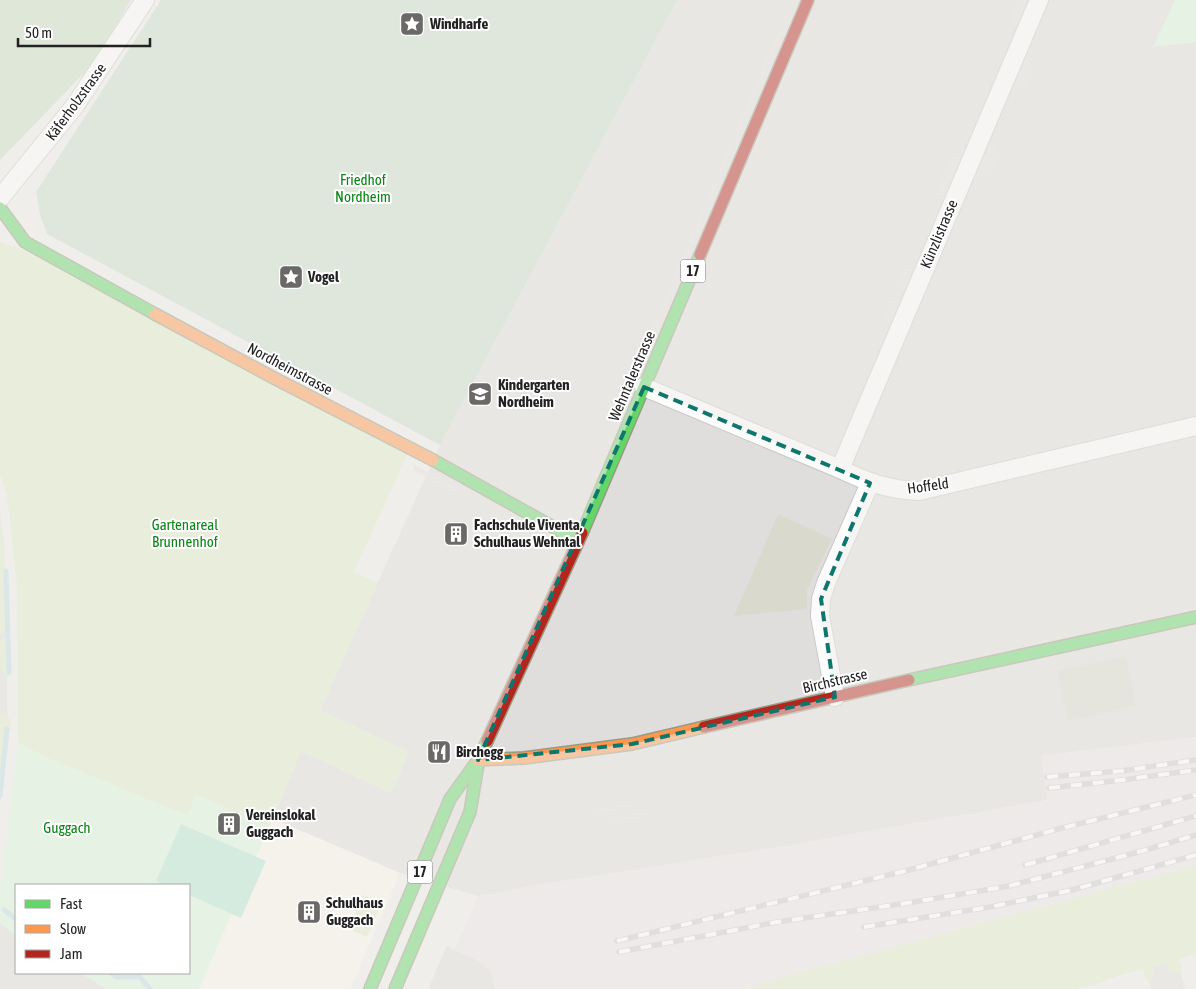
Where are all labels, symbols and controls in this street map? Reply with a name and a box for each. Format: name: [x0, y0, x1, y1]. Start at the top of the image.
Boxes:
place icon: Windharfe: [399, 11, 425, 37]
scale bar: [18, 15, 150, 47]
place label: Windharfe: [429, 15, 488, 32]
text: 50 m: [25, 24, 52, 41]
street label: Käferholzstrasse: [42, 60, 109, 144]
park label: Friedhof Nordheim: [335, 171, 391, 205]
street label: Künzlistrasse: [917, 197, 961, 271]
road number: 17: [680, 260, 706, 282]
place icon: Vogel: [278, 264, 304, 290]
place label: Vogel: [307, 268, 340, 285]
street label: Wehntalerstrasse: [605, 328, 658, 423]
street label: Nordheimstrasse: [245, 339, 336, 398]
place label: Kindergarten Nordheim: [498, 376, 570, 410]
school or university icon: Kindergarten Nordheim: [467, 381, 493, 407]
street label: Hoffeld: [906, 474, 950, 497]
park label: Gartenareal Brunnenhof: [152, 516, 218, 550]
place label: Fachschule Viventa, Schulhaus Wehntal: [474, 516, 583, 550]
building icon: Fachschule Viventa, Schulhaus Wehntal: [443, 521, 469, 547]
street label: Birchstrasse: [801, 665, 869, 696]
restaurant icon: Birchegg: [426, 739, 452, 765]
place label: Birchegg: [456, 743, 504, 760]
place label: Vereinslokal Guggach: [245, 806, 316, 840]
building icon: Vereinslokal Guggach: [216, 811, 242, 837]
park label: Guggach: [43, 819, 91, 836]
road number: 17: [408, 860, 432, 884]
legend: [15, 884, 190, 974]
place label: Schulhaus Guggach: [326, 894, 384, 928]
text: Fast: [60, 895, 82, 912]
building icon: Schulhaus Guggach: [296, 899, 322, 925]
text: Slow: [60, 920, 86, 937]
text: Jam: [60, 945, 83, 962]

